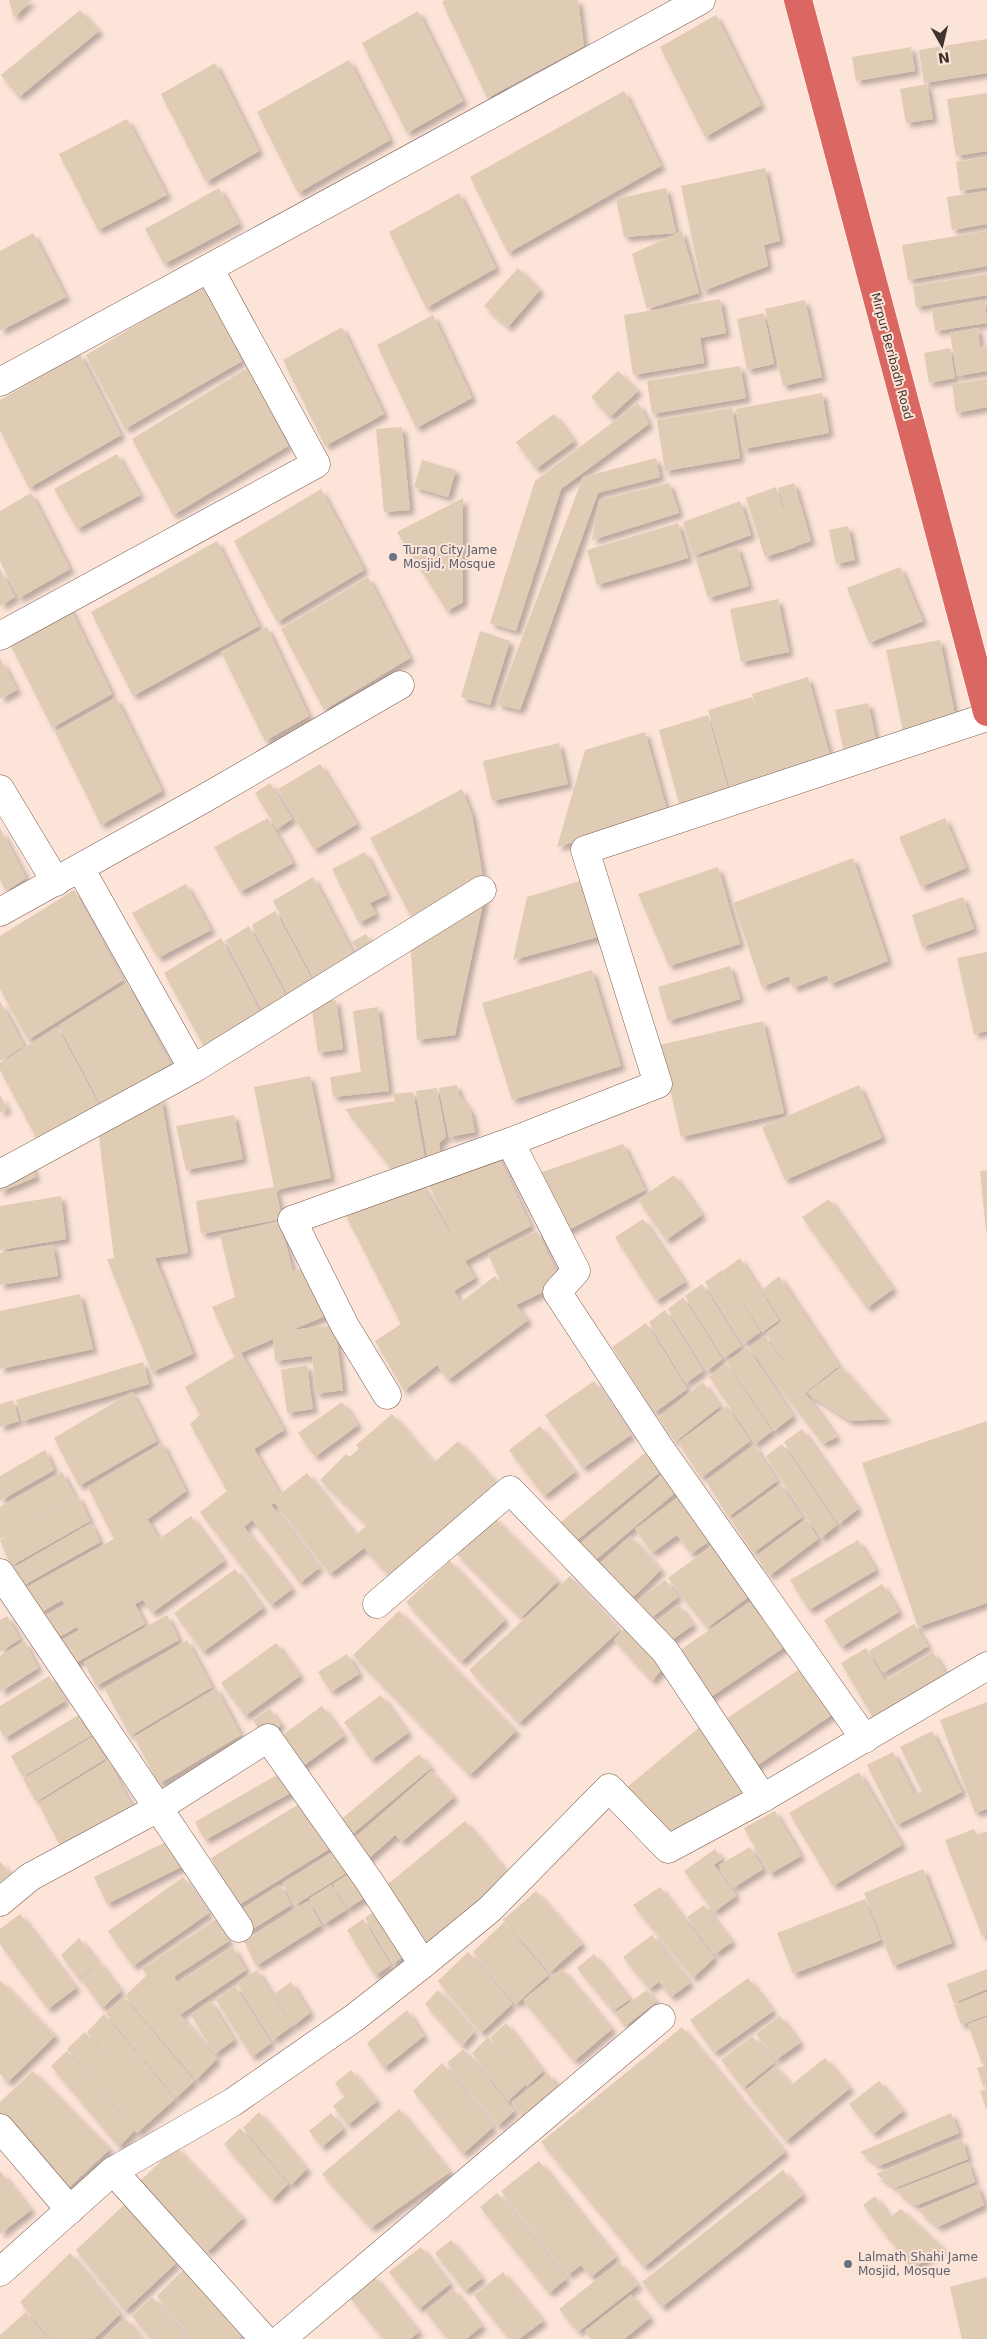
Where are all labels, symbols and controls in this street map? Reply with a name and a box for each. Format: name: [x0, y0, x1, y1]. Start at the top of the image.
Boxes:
north arrow: [917, 20, 967, 70]
text: N: [937, 49, 951, 67]
street label: Mirpur Beribadh Road: [868, 291, 916, 421]
place label: Turag City Jame Mosjid, Mosque: [402, 543, 497, 571]
marker: Turag City Jame Mosjid, Mosque: [387, 551, 399, 563]
place label: Lalmath Shahi Jame Mosjid, Mosque: [858, 2250, 978, 2278]
marker: Lalmath Shahi Jame Mosjid, Mosque: [842, 2258, 854, 2270]

